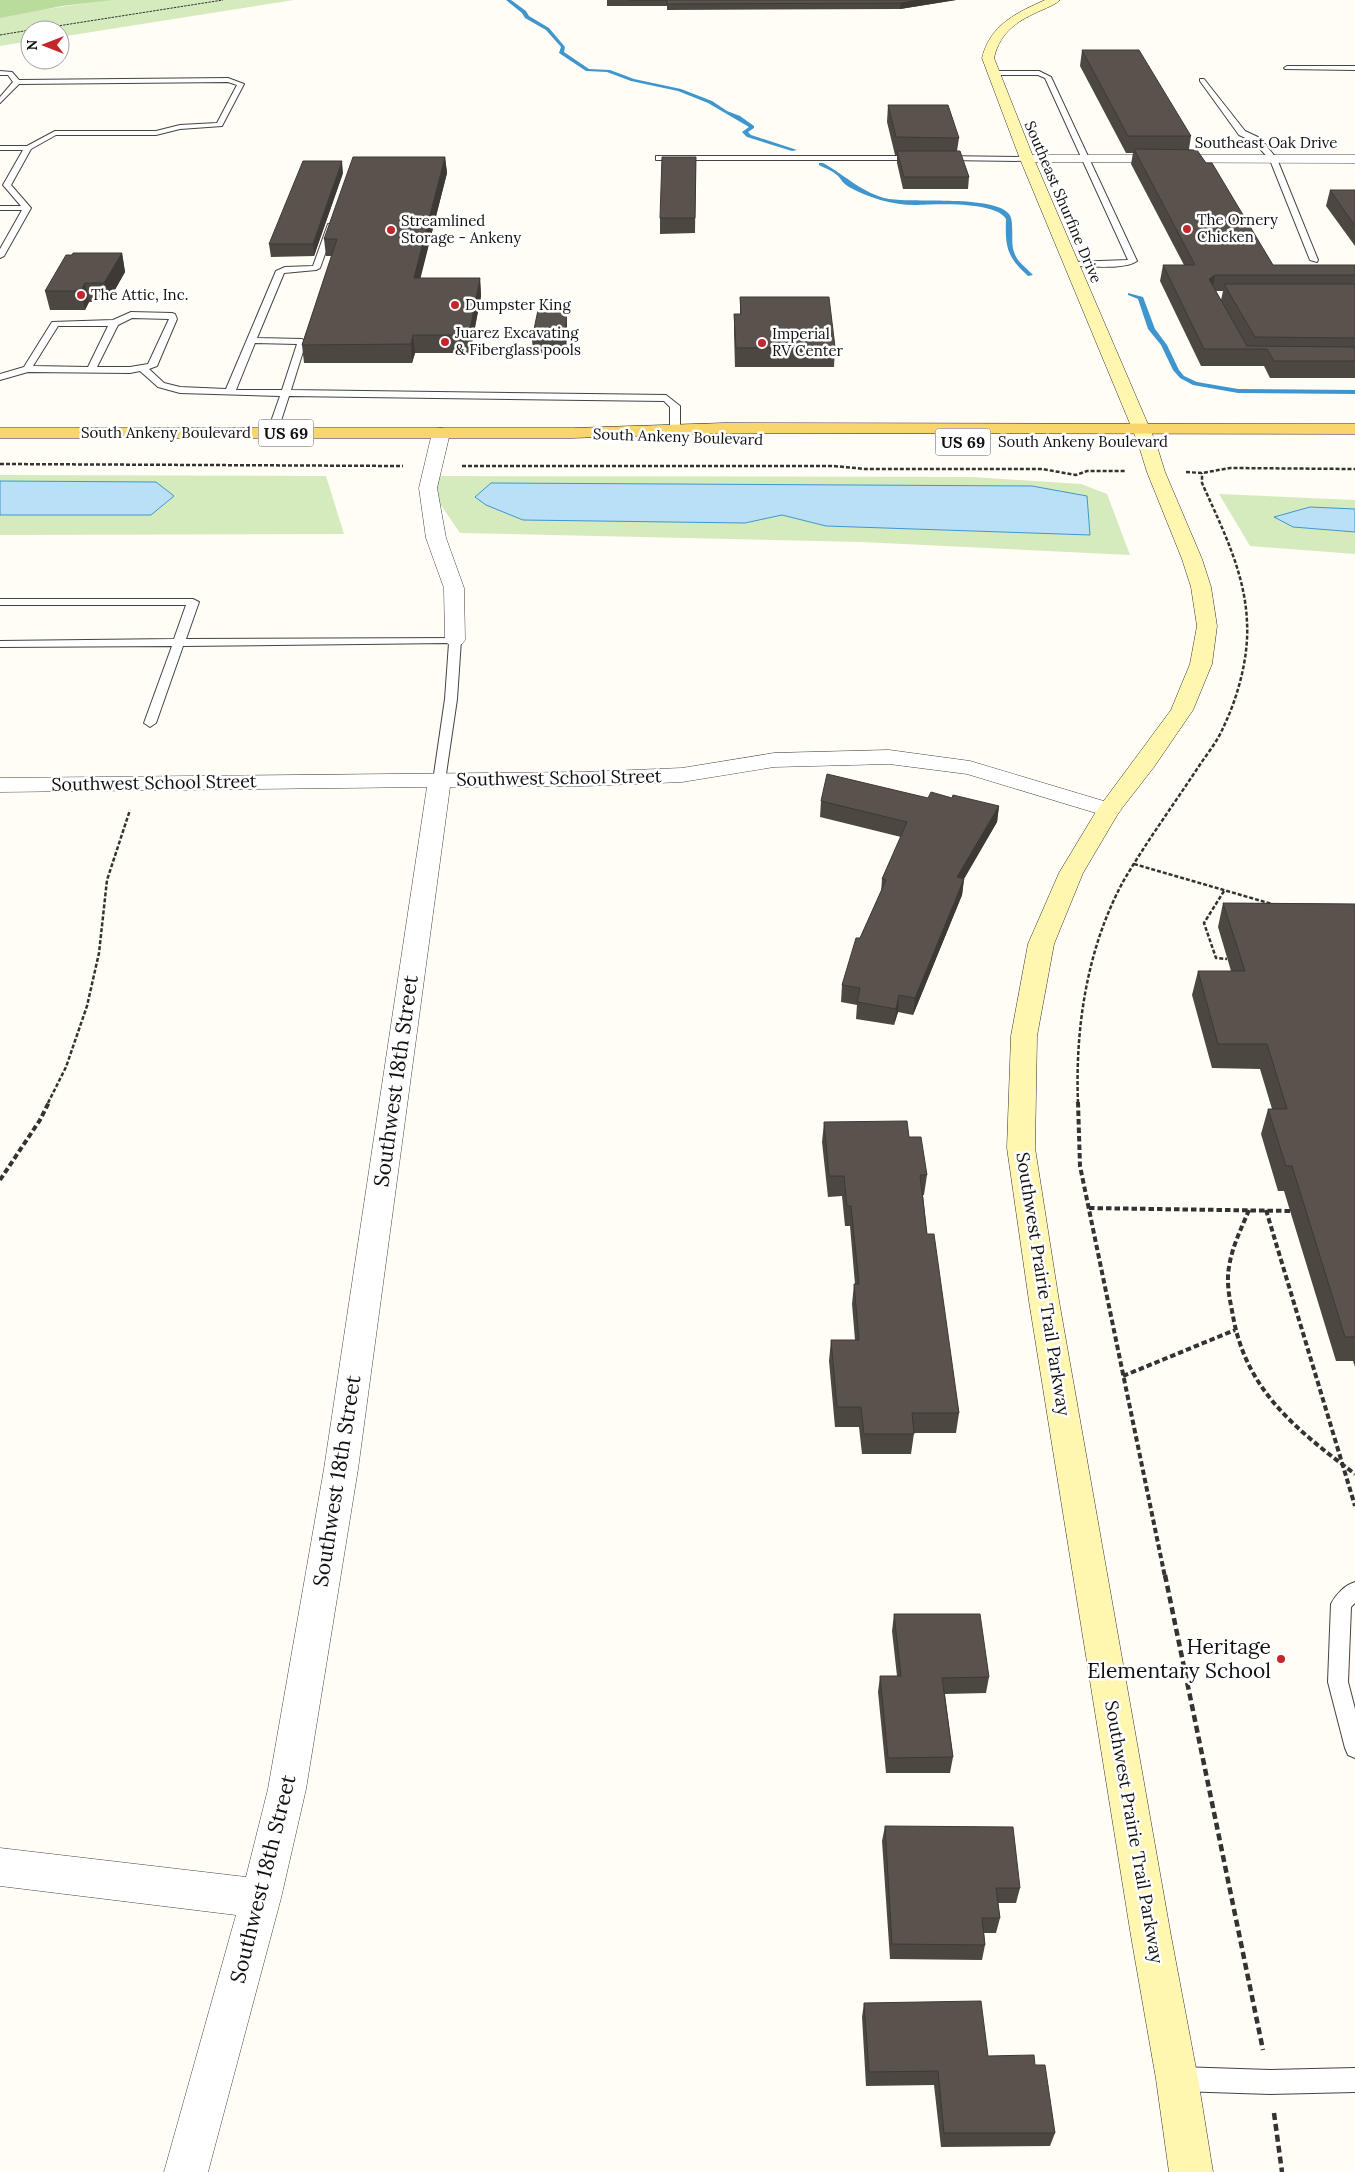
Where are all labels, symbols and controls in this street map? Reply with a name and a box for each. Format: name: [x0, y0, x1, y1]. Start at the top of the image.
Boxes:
north arrow: [20, 20, 70, 70]
text: N: [23, 39, 41, 50]
street label: Southeast Shurfine Drive: [1021, 118, 1106, 286]
street label: Southeast Oak Drive: [1195, 133, 1337, 152]
place label: The Ornery Chicken: [1197, 210, 1278, 246]
place label: Streamlined Storage - Ankeny: [401, 211, 521, 247]
marker: The Ornery Chicken: [1181, 223, 1193, 235]
marker: Streamlined Storage - Ankeny: [385, 224, 397, 236]
place label: The Attic, Inc.: [91, 285, 188, 304]
marker: The Attic, Inc.: [75, 289, 87, 301]
place label: Dumpster King: [465, 295, 571, 314]
marker: Dumpster King: [449, 299, 461, 311]
place label: Juarez Excavating & Fiberglass pools: [454, 323, 581, 359]
place label: Imperial RV Center: [772, 324, 844, 360]
marker: Juarez Excavating & Fiberglass pools: [439, 336, 451, 348]
marker: Imperial RV Center: [756, 337, 768, 349]
road number: US 69: [258, 419, 314, 446]
street label: South Ankeny Boulevard: [81, 423, 251, 442]
street label: South Ankeny Boulevard: [593, 424, 763, 449]
road number: US 69: [936, 428, 990, 456]
street label: South Ankeny Boulevard: [998, 432, 1168, 451]
street label: Southwest School Street: [456, 764, 662, 791]
street label: Southwest School Street: [51, 769, 257, 796]
street label: Southwest 18th Street: [367, 972, 424, 1189]
street label: Southwest Prairie Trail Parkway: [1011, 1150, 1076, 1418]
street label: Southwest 18th Street: [306, 1372, 367, 1589]
place label: Heritage Elementary School: [1087, 1633, 1271, 1684]
marker: Heritage Elementary School: [1275, 1653, 1287, 1665]
street label: Southwest Prairie Trail Parkway: [1100, 1699, 1169, 1966]
street label: Southwest 18th Street: [224, 1771, 302, 1986]

